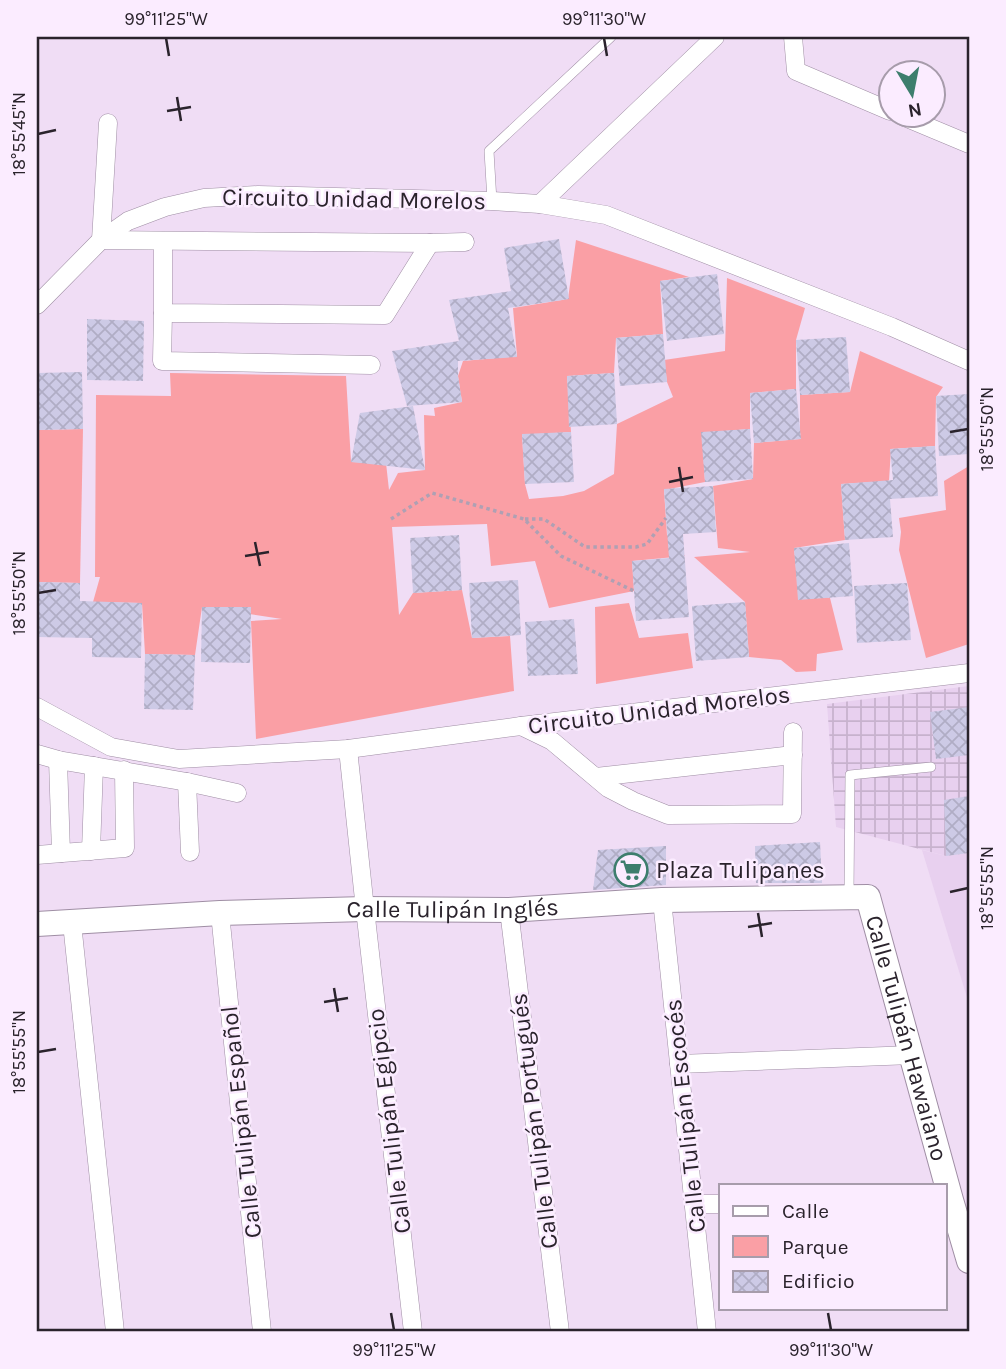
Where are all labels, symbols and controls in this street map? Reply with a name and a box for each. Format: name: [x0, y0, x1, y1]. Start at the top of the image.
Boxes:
text: 99°11'25"W: [124, 8, 208, 30]
text: 99°11'30"W: [562, 8, 646, 30]
north arrow: [876, 60, 946, 130]
text: 18°55'45"N: [8, 92, 30, 176]
text: N: [906, 98, 923, 122]
street label: Circuito Unidad Morelos: [222, 183, 486, 215]
text: 18°55'50"N: [976, 387, 998, 471]
text: 18°55'50"N: [8, 551, 30, 635]
street label: Circuito Unidad Morelos: [526, 680, 792, 740]
text: 18°55'55"N: [976, 846, 998, 930]
supermarket icon: Plaza Tulipanes: [612, 851, 650, 889]
place label: Plaza Tulipanes: [656, 856, 825, 884]
street label: Calle Tulipán Inglés: [346, 893, 559, 924]
street label: Calle Tulipán Hawaiano: [860, 912, 954, 1164]
street label: Calle Tulipán Portugués: [504, 992, 564, 1250]
street label: Calle Tulipán Escocés: [659, 998, 711, 1234]
street label: Calle Tulipán Español: [215, 1005, 267, 1239]
street label: Calle Tulipán Egipcio: [361, 1007, 417, 1235]
text: 18°55'55"N: [8, 1010, 30, 1094]
legend: [719, 1184, 946, 1310]
text: Calle: [782, 1199, 829, 1223]
text: Parque: [782, 1235, 849, 1259]
text: Edificio: [782, 1269, 855, 1293]
text: 99°11'25"W: [352, 1339, 436, 1361]
text: 99°11'30"W: [789, 1339, 873, 1361]

